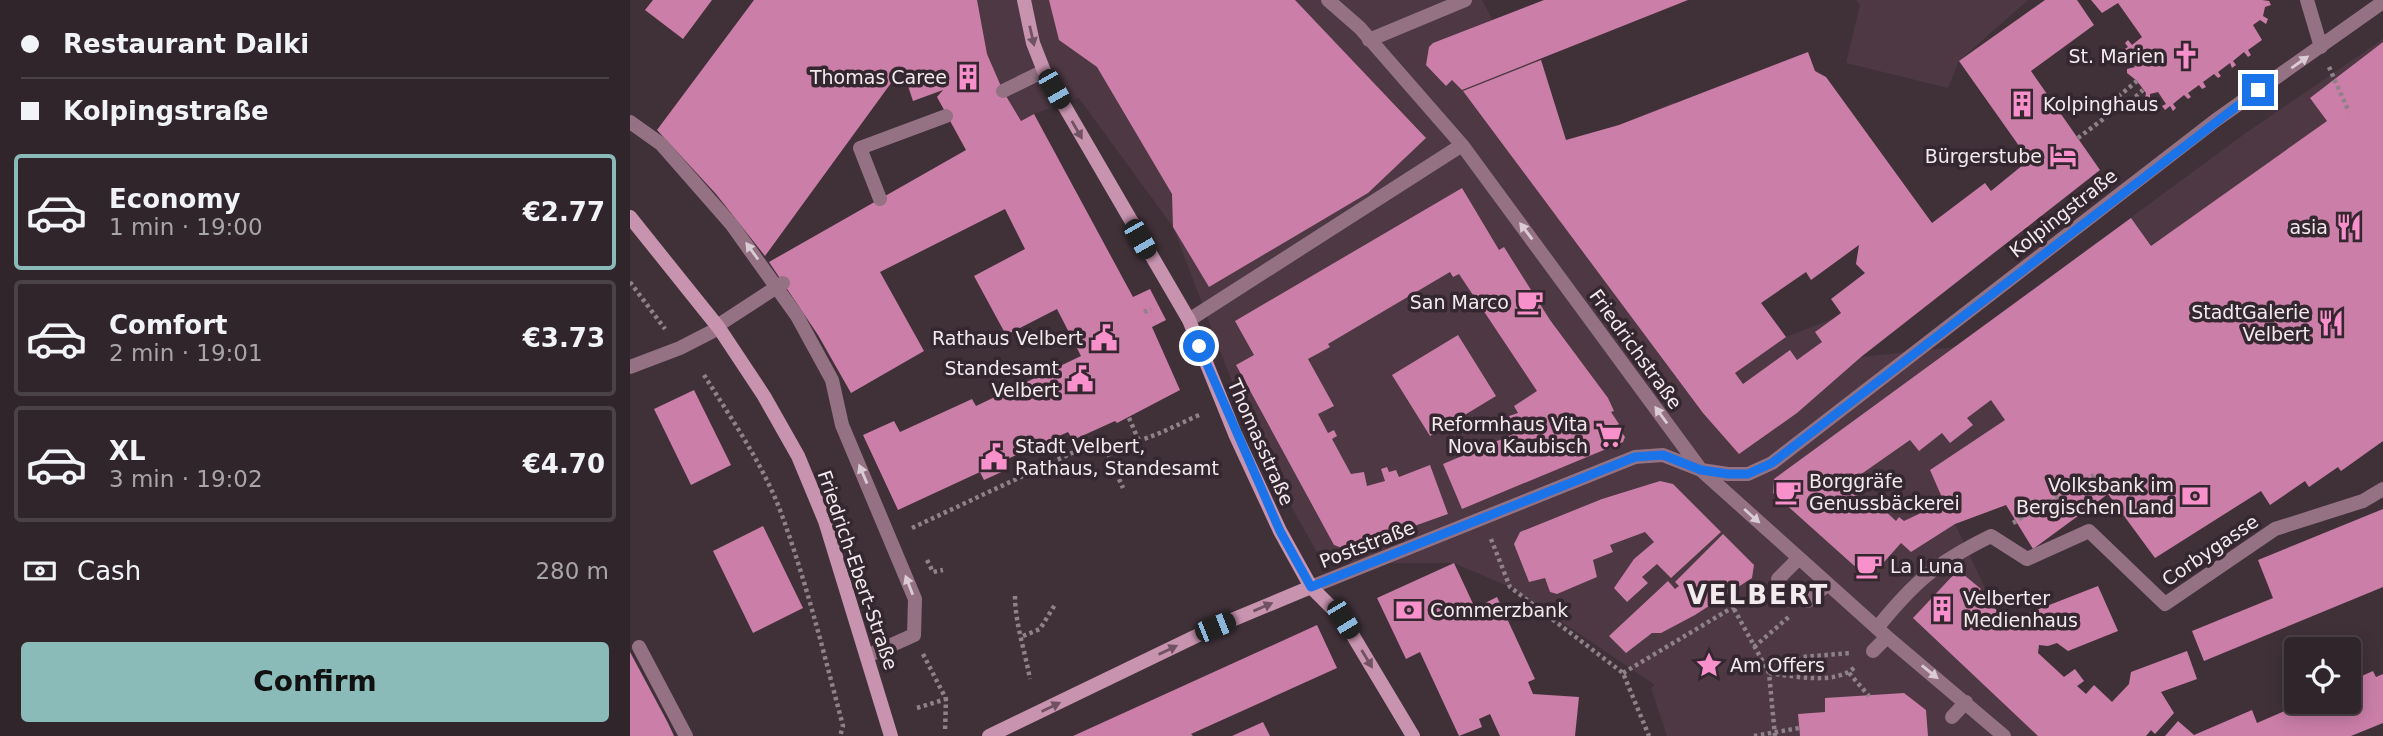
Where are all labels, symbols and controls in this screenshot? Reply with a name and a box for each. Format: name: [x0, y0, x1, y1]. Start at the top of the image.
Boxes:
one-way arrow: [1027, 25, 1038, 47]
text: Restaurant Dalki: [63, 29, 309, 59]
church icon: St. Marien: [2171, 41, 2201, 71]
place label: St. Marien: [2069, 45, 2165, 67]
one-way arrow: [2291, 55, 2309, 69]
building icon: Thomas Caree: [953, 62, 983, 92]
place label: Thomas Caree: [809, 66, 947, 88]
car: [1035, 66, 1074, 112]
route end: [2242, 74, 2274, 106]
building icon: Kolpinghaus: [2007, 89, 2037, 119]
place label: Kolpinghaus: [2043, 93, 2158, 115]
text: Kolpingstraße: [63, 96, 269, 126]
one-way arrow: [1071, 120, 1083, 140]
hotel icon: Bürgerstube: [2048, 141, 2078, 171]
place label: Bürgerstube: [1925, 145, 2042, 167]
street label: Kolpingstraße: [2005, 164, 2121, 262]
icon: car: [25, 181, 88, 244]
text: Economy: [109, 184, 240, 214]
text: €2.77: [523, 197, 605, 227]
restaurant icon: asia: [2334, 212, 2364, 242]
text: 1 min · 19:00: [109, 214, 263, 240]
car: [1121, 216, 1160, 262]
place label: asia: [2290, 216, 2328, 238]
one-way arrow: [1519, 223, 1534, 241]
one-way arrow: [745, 242, 759, 260]
street label: Friedrichstraße: [1585, 285, 1687, 413]
cafe icon: San Marco: [1515, 287, 1545, 317]
place label: San Marco: [1410, 291, 1509, 313]
place label: StadtGalerie Velbert: [2191, 301, 2310, 345]
icon: car: [25, 307, 88, 370]
restaurant icon: StadtGalerie Velbert: [2316, 308, 2346, 338]
text: Comfort: [109, 310, 227, 340]
text: €3.73: [523, 323, 605, 353]
public building icon: Rathaus Velbert: [1089, 323, 1119, 353]
place label: Rathaus Velbert: [932, 327, 1083, 349]
route start: [1183, 330, 1215, 362]
text: 2 min · 19:01: [109, 340, 263, 366]
place label: Standesamt Velbert: [945, 357, 1059, 401]
public building icon: Standesamt Velbert: [1065, 364, 1095, 394]
street label: Thomasstraße: [1223, 375, 1299, 509]
one-way arrow: [1654, 406, 1668, 424]
place label: Reformhaus Vita Nova Kaubisch: [1431, 413, 1588, 457]
supermarket icon: Reformhaus Vita Nova Kaubisch: [1594, 420, 1624, 450]
icon: car: [25, 433, 88, 496]
place label: Stadt Velbert, Rathaus, Standesamt: [1015, 435, 1219, 479]
text: XL: [109, 436, 146, 466]
public building icon: Stadt Velbert, Rathaus, Standesamt: [979, 442, 1009, 472]
text: €4.70: [523, 449, 605, 479]
one-way arrow: [858, 464, 869, 485]
text: 3 min · 19:02: [109, 466, 263, 492]
street label: Friedrich-Ebert-Straße: [814, 467, 902, 673]
place label: Borggräfe Genussbäckerei: [1809, 470, 1960, 514]
place label: Volksbank im Bergischen Land: [2016, 474, 2174, 518]
cafe icon: Borggräfe Genussbäckerei: [1773, 477, 1803, 507]
bank icon: Volksbank im Bergischen Land: [2180, 481, 2210, 511]
one-way arrow: [1743, 507, 1760, 523]
street label: Corbygasse: [2158, 510, 2262, 590]
street label: Poststraße: [1316, 516, 1418, 572]
cafe icon: La Luna: [1854, 551, 1884, 581]
icon: cash: [21, 552, 59, 590]
place label: La Luna: [1890, 555, 1964, 577]
text: Cash: [77, 556, 141, 586]
text: 280 m: [535, 558, 609, 584]
one-way arrow: [904, 574, 915, 595]
district label: VELBERT: [1687, 580, 1829, 610]
place label: Velberter Medienhaus: [1963, 587, 2078, 631]
building icon: Velberter Medienhaus: [1927, 594, 1957, 624]
bank icon: Commerzbank: [1394, 595, 1424, 625]
car: [1324, 596, 1363, 642]
place label: Commerzbank: [1430, 599, 1568, 621]
one-way arrow: [1253, 602, 1274, 613]
car: [1192, 609, 1239, 645]
map controls: [2284, 637, 2361, 714]
button: locate: [2284, 637, 2361, 714]
button: Confirm: [21, 642, 609, 722]
one-way arrow: [1158, 644, 1178, 656]
one-way arrow: [1361, 650, 1373, 669]
place icon: Am Offers: [1694, 650, 1724, 680]
place label: Am Offers: [1730, 654, 1825, 676]
one-way arrow: [1920, 665, 1938, 680]
one-way arrow: [1041, 701, 1061, 712]

